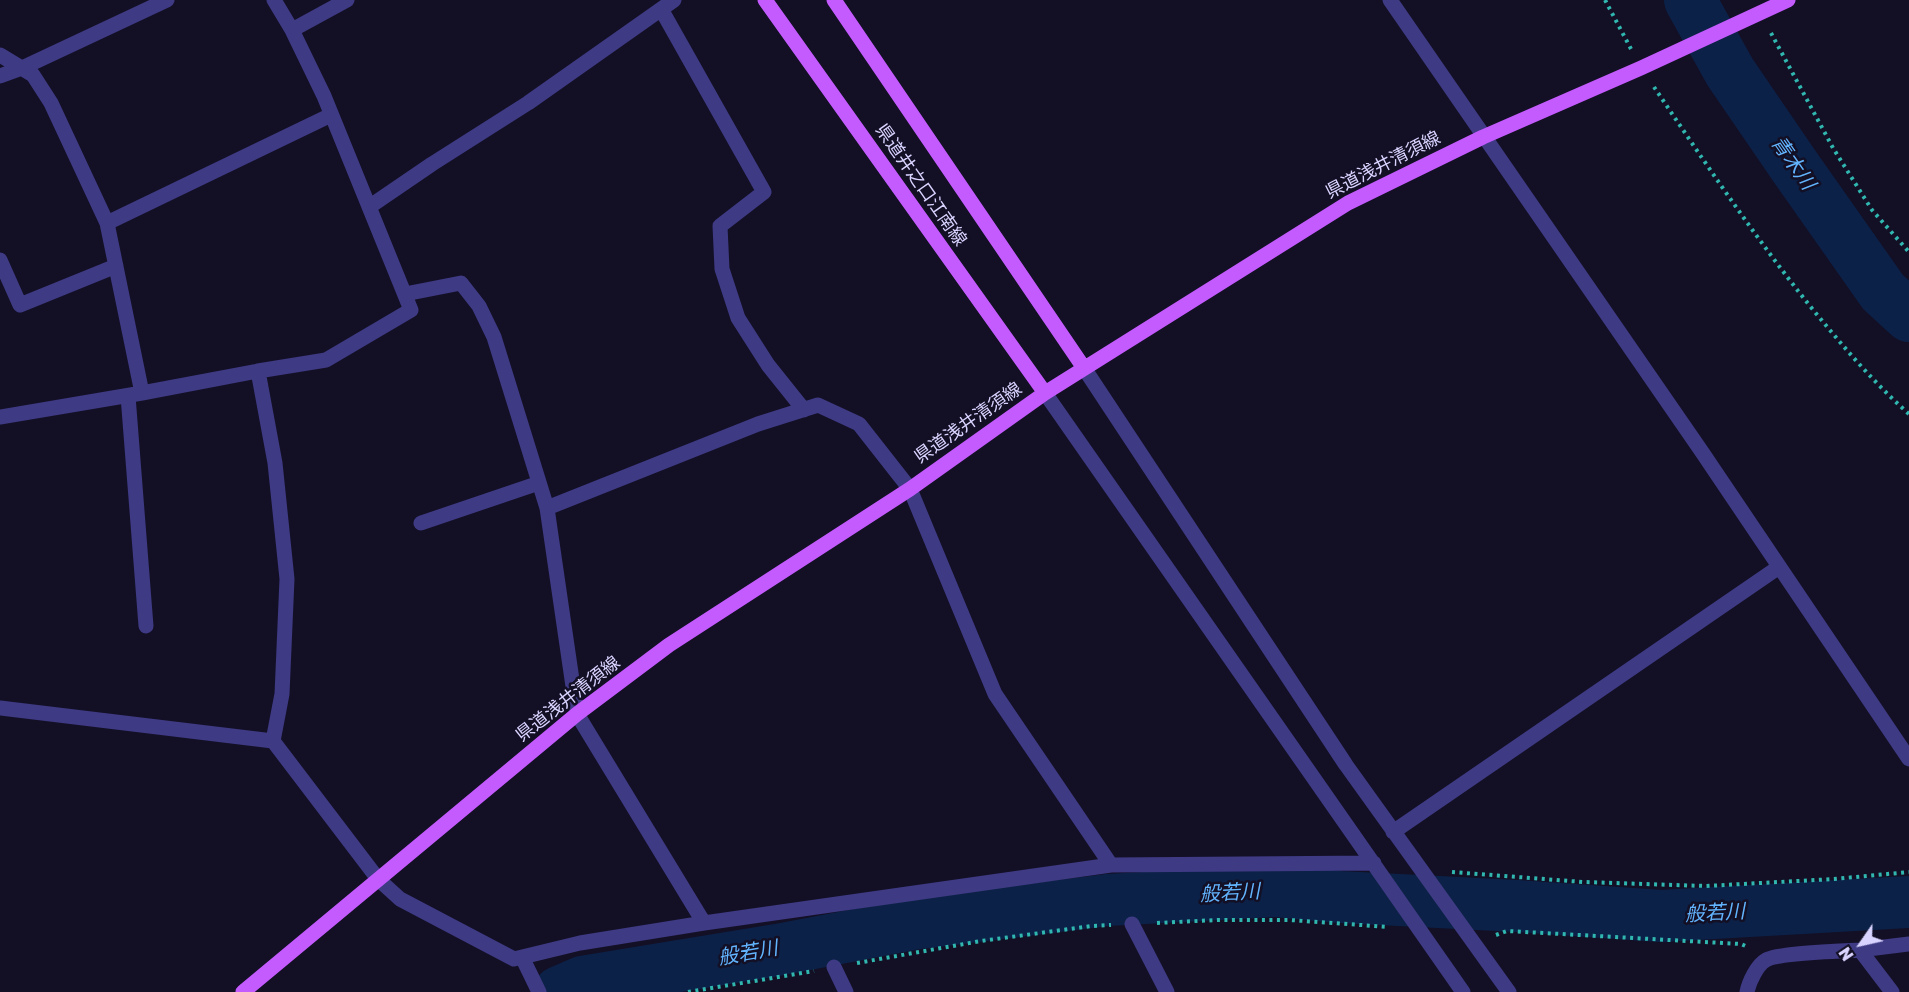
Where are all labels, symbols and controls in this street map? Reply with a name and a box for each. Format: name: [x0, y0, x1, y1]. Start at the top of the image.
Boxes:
street label: 県道井之口江南線: [871, 120, 971, 250]
street label: 県道浅井清須線: [1322, 127, 1444, 203]
water label: 青木川: [1766, 132, 1820, 194]
street label: 県道浅井清須線: [910, 378, 1026, 468]
street label: 県道浅井清須線: [512, 652, 624, 746]
water label: 般若川: [1199, 879, 1261, 907]
water label: 般若川: [1684, 899, 1746, 927]
north arrow: [1831, 914, 1891, 974]
water label: 般若川: [716, 936, 780, 970]
text: N: [1834, 943, 1858, 965]

